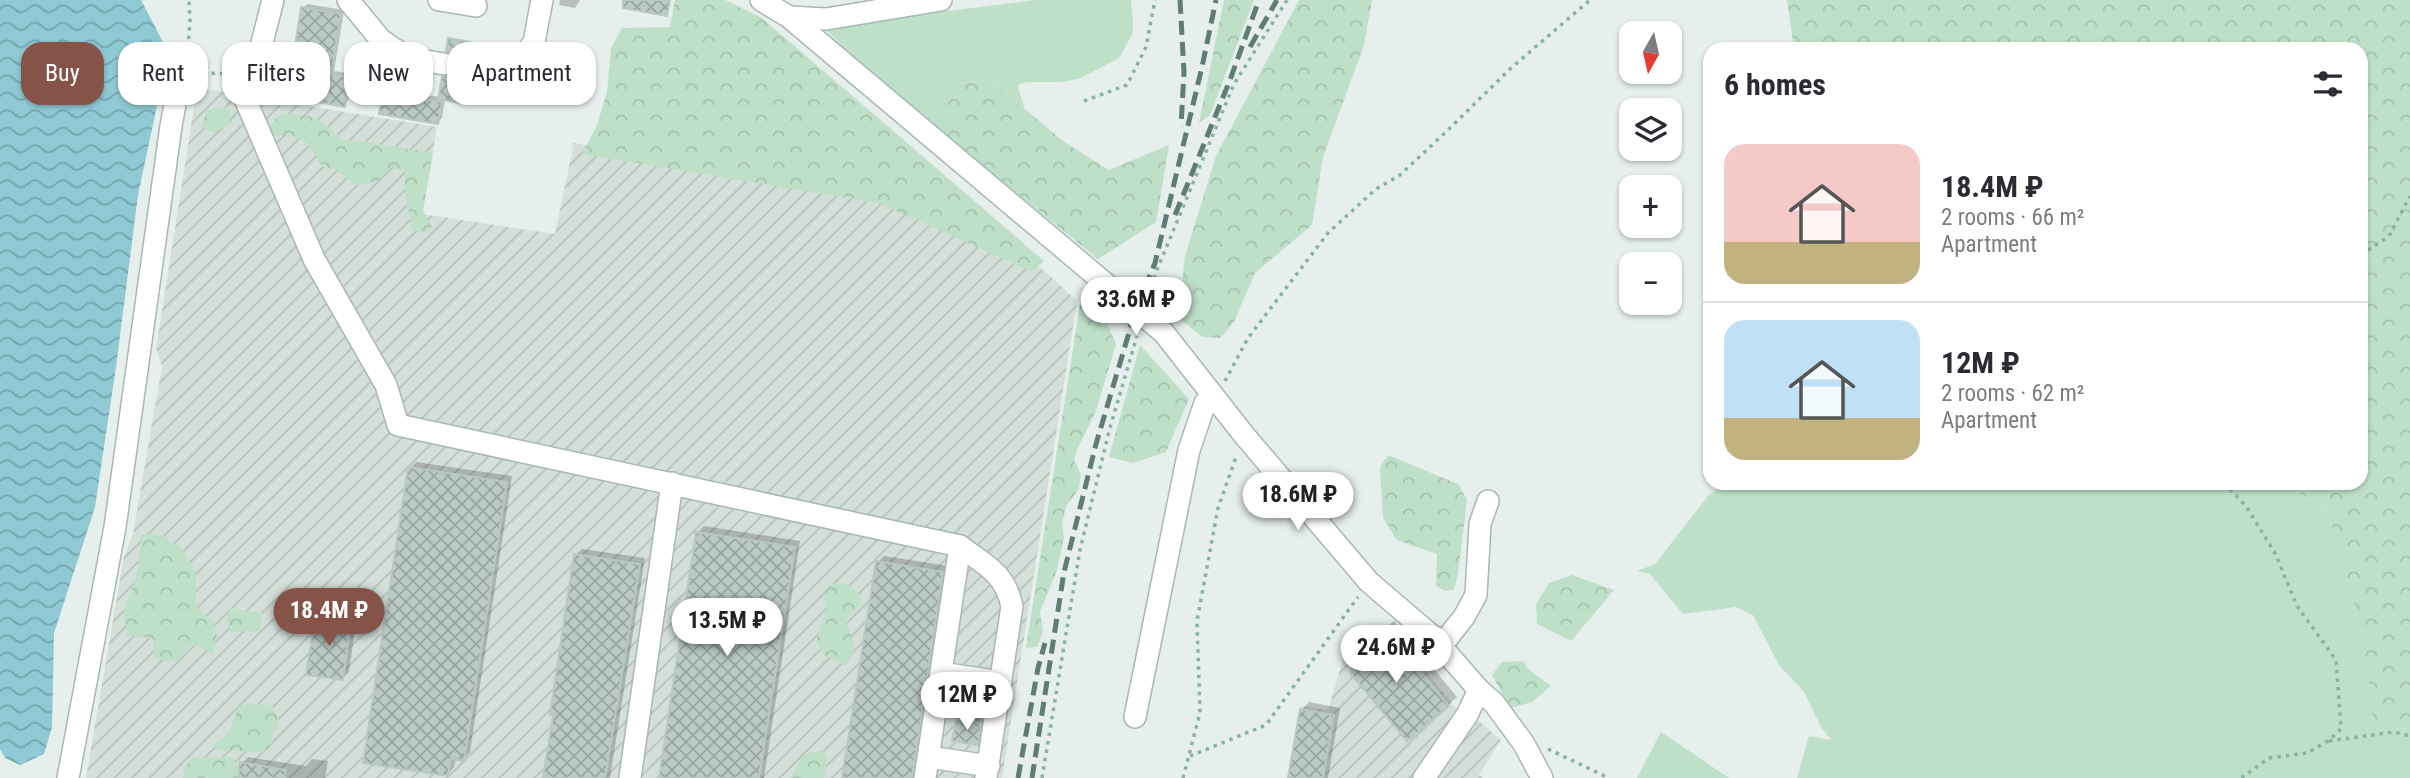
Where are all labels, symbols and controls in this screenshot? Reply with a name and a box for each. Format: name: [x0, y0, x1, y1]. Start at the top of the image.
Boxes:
north arrow: [1619, 21, 1682, 84]
map controls: [1619, 21, 1682, 315]
chip: Buy: [21, 42, 104, 105]
chip: Rent: [118, 42, 208, 105]
chip: Filters: [222, 42, 330, 105]
chip: New: [344, 42, 433, 105]
chip: Apartment: [447, 42, 596, 105]
icon: filters: [2309, 65, 2347, 103]
text: 6 homes: [1724, 67, 1826, 102]
button: layers: [1619, 98, 1682, 161]
text: 18.4M ₽: [1941, 169, 2044, 204]
icon: home: [1780, 172, 1864, 256]
button: +: [1619, 175, 1682, 238]
text: 2 rooms · 66 m²: [1941, 204, 2084, 231]
text: Apartment: [1941, 231, 2037, 258]
button: −: [1619, 252, 1682, 315]
pin: 33.6M ₽: [1071, 278, 1201, 337]
text: 33.6M ₽: [1097, 286, 1175, 313]
text: 12M ₽: [1941, 345, 2020, 380]
icon: home: [1780, 348, 1864, 432]
text: 2 rooms · 62 m²: [1941, 380, 2084, 407]
text: Apartment: [1941, 407, 2037, 434]
pin: 18.6M ₽: [1233, 472, 1363, 532]
text: 18.6M ₽: [1259, 481, 1337, 508]
pin: 18.4M ₽: [264, 588, 394, 648]
text: 18.4M ₽: [290, 597, 368, 624]
pin: 13.5M ₽: [662, 598, 792, 658]
text: 13.5M ₽: [688, 607, 766, 634]
pin: 24.6M ₽: [1331, 626, 1461, 685]
text: 24.6M ₽: [1357, 634, 1435, 661]
pin: 12M ₽: [918, 672, 1016, 732]
text: 12M ₽: [937, 681, 997, 708]

